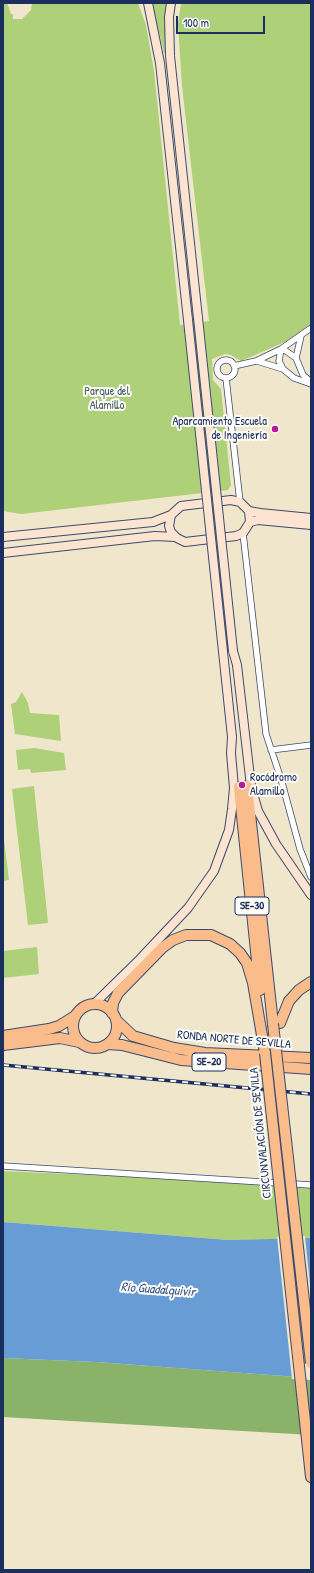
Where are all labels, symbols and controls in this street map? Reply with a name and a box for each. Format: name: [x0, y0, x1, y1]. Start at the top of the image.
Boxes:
scale bar: [178, 8, 267, 34]
text: 100 m: [183, 14, 209, 31]
park label: Parque del Alamillo: [84, 385, 130, 413]
place label: Aparcamiento Escuela de Ingeniería: [173, 415, 267, 443]
marker: Aparcamiento Escuela de Ingeniería: [270, 424, 280, 434]
place label: Rocódromo Alamillo: [250, 771, 297, 799]
marker: Rocódromo Alamillo: [237, 780, 247, 790]
road number: SE-30: [235, 897, 269, 915]
street label: RONDA NORTE DE SEVILLA: [177, 1028, 291, 1052]
road number: SE-20: [192, 1053, 226, 1071]
street label: CIRCUNVALACIÓN DE SEVILLA: [247, 1067, 275, 1199]
water label: Río Guadalquivir: [120, 1280, 196, 1300]

